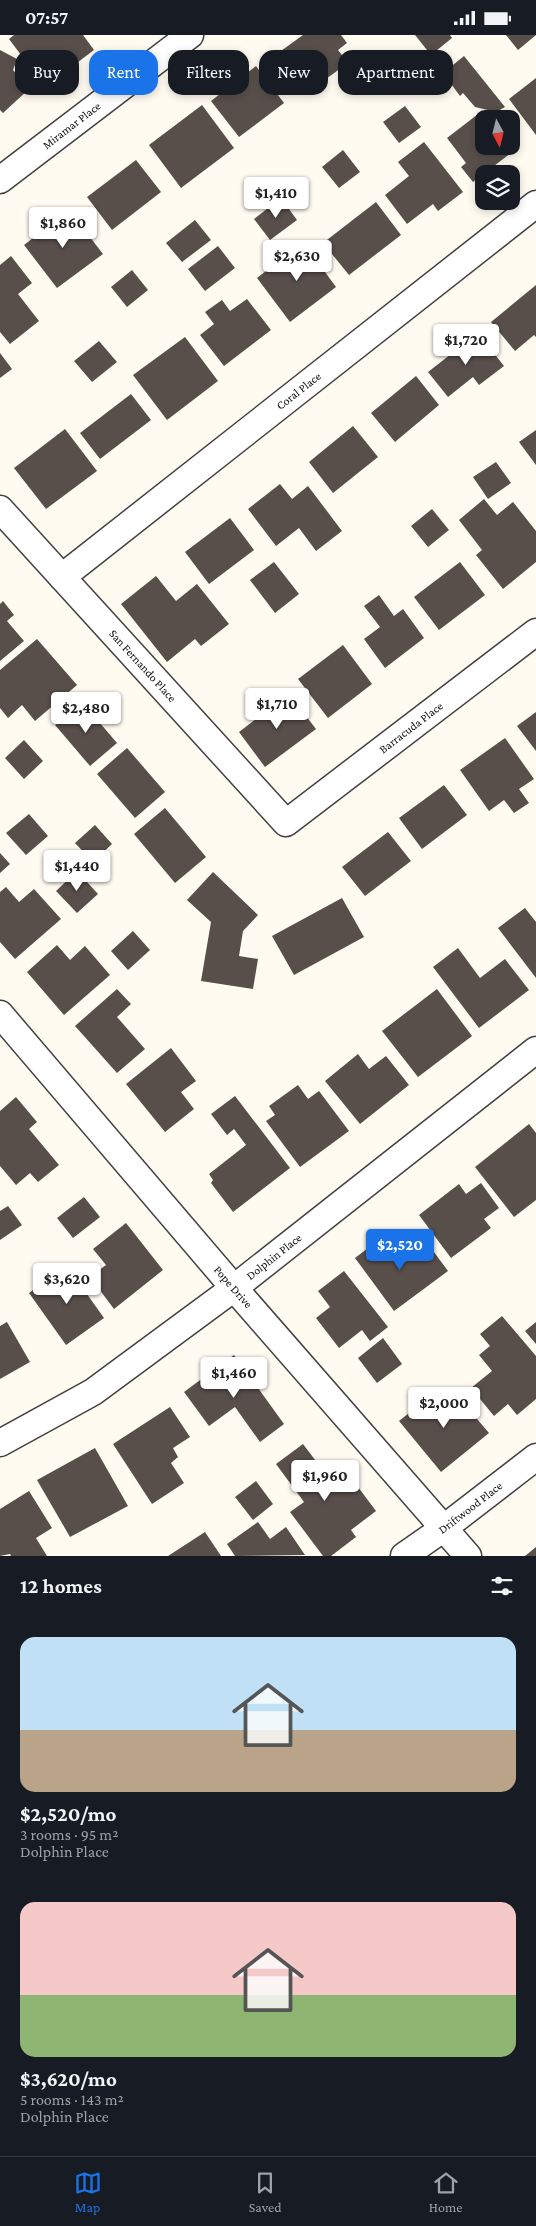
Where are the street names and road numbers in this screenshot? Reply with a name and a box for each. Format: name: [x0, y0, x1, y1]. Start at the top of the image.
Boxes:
street label: Miramar Place: [40, 99, 103, 152]
street label: Coral Place: [273, 369, 324, 413]
street label: San Fernando Place: [106, 627, 179, 705]
street label: Barracuda Place: [376, 699, 446, 756]
street label: Dolphin Place: [243, 1230, 304, 1283]
street label: Pope Drive: [211, 1263, 255, 1311]
street label: Driftwood Place: [436, 1479, 505, 1537]

